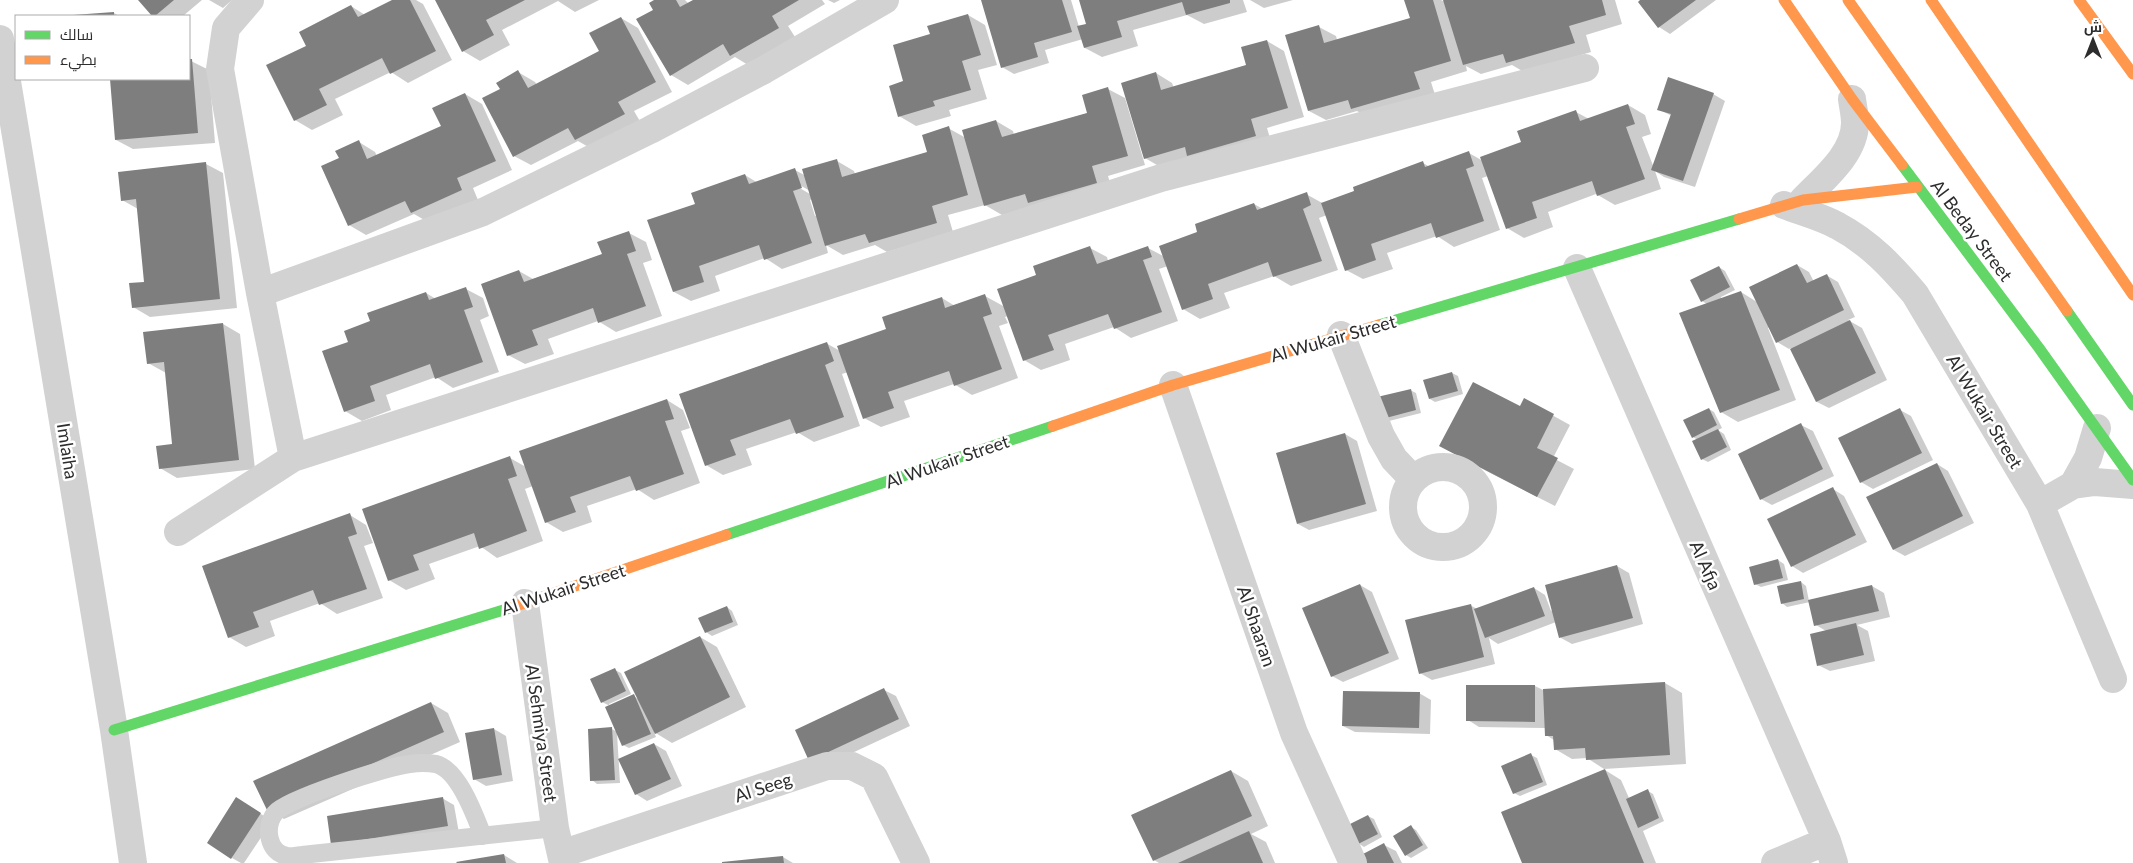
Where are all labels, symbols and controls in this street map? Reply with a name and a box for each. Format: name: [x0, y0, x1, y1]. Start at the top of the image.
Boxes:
legend: [15, 15, 190, 80]
north arrow: [2068, 15, 2118, 65]
text: ش: [2084, 18, 2102, 36]
text: سالك: [60, 25, 93, 43]
text: بطيء: [60, 50, 97, 72]
street label: Al Beday Street: [1927, 175, 2018, 286]
street label: Al Wukair Street: [1268, 309, 1399, 366]
street label: Al Wukair Street: [1942, 350, 2028, 473]
street label: Imlaiha: [53, 422, 83, 480]
street label: Al Wukair Street: [882, 429, 1012, 492]
street label: Al Afja: [1685, 537, 1727, 593]
street label: Al Wukair Street: [498, 558, 628, 619]
street label: Al Shaaran: [1233, 583, 1281, 669]
street label: Al Sehmiya Street: [521, 662, 563, 804]
street label: Al Seeg: [732, 767, 794, 807]

